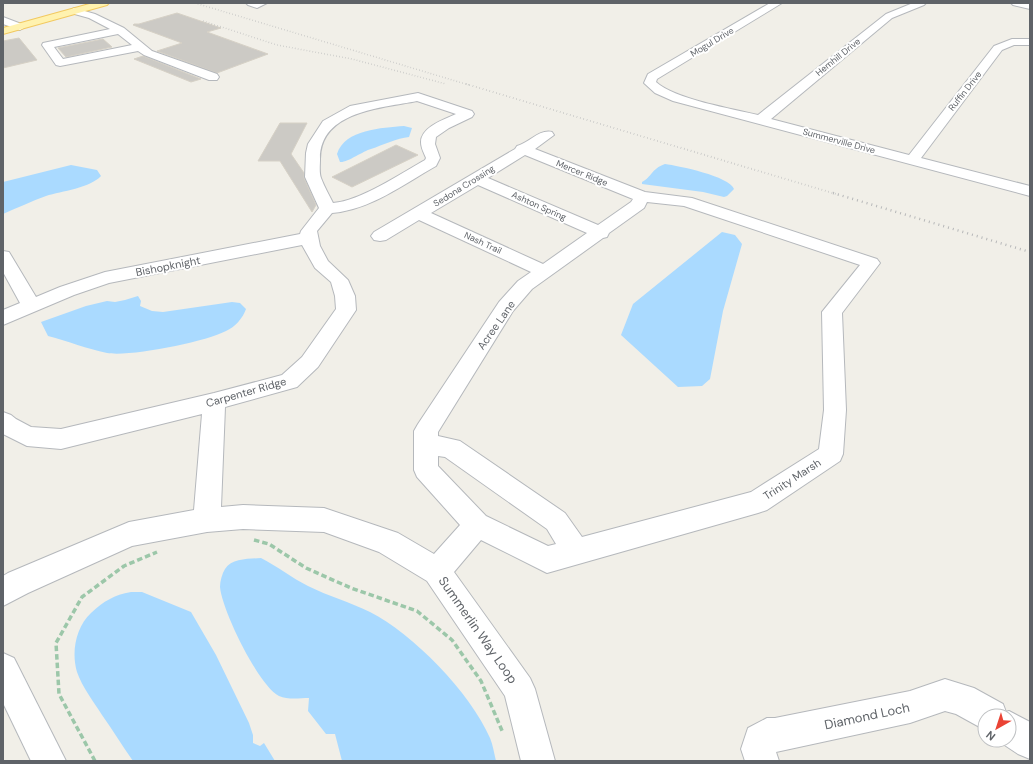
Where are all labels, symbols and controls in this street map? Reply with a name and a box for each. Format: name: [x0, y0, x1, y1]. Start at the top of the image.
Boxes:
street label: Mogul Drive: [688, 24, 736, 60]
street label: Hemhill Drive: [813, 35, 863, 79]
street label: Ruffin Drive: [946, 69, 984, 113]
street label: Summerville Drive: [801, 126, 877, 156]
street label: Mercer Ridge: [554, 157, 610, 189]
street label: Sedona Crossing: [431, 162, 497, 210]
street label: Ashton Spring: [510, 189, 568, 223]
street label: Nash Trail: [462, 229, 504, 257]
street label: Bishopknight: [134, 253, 202, 279]
street label: Acree Lane: [474, 298, 518, 352]
street label: Carpenter Ridge: [204, 374, 288, 410]
street label: Trinity Marsh: [761, 455, 823, 503]
street label: Summerlin Way Loop: [435, 573, 521, 687]
street label: Diamond Loch: [823, 699, 911, 733]
north arrow: [977, 708, 1017, 748]
text: N: [983, 728, 998, 744]

